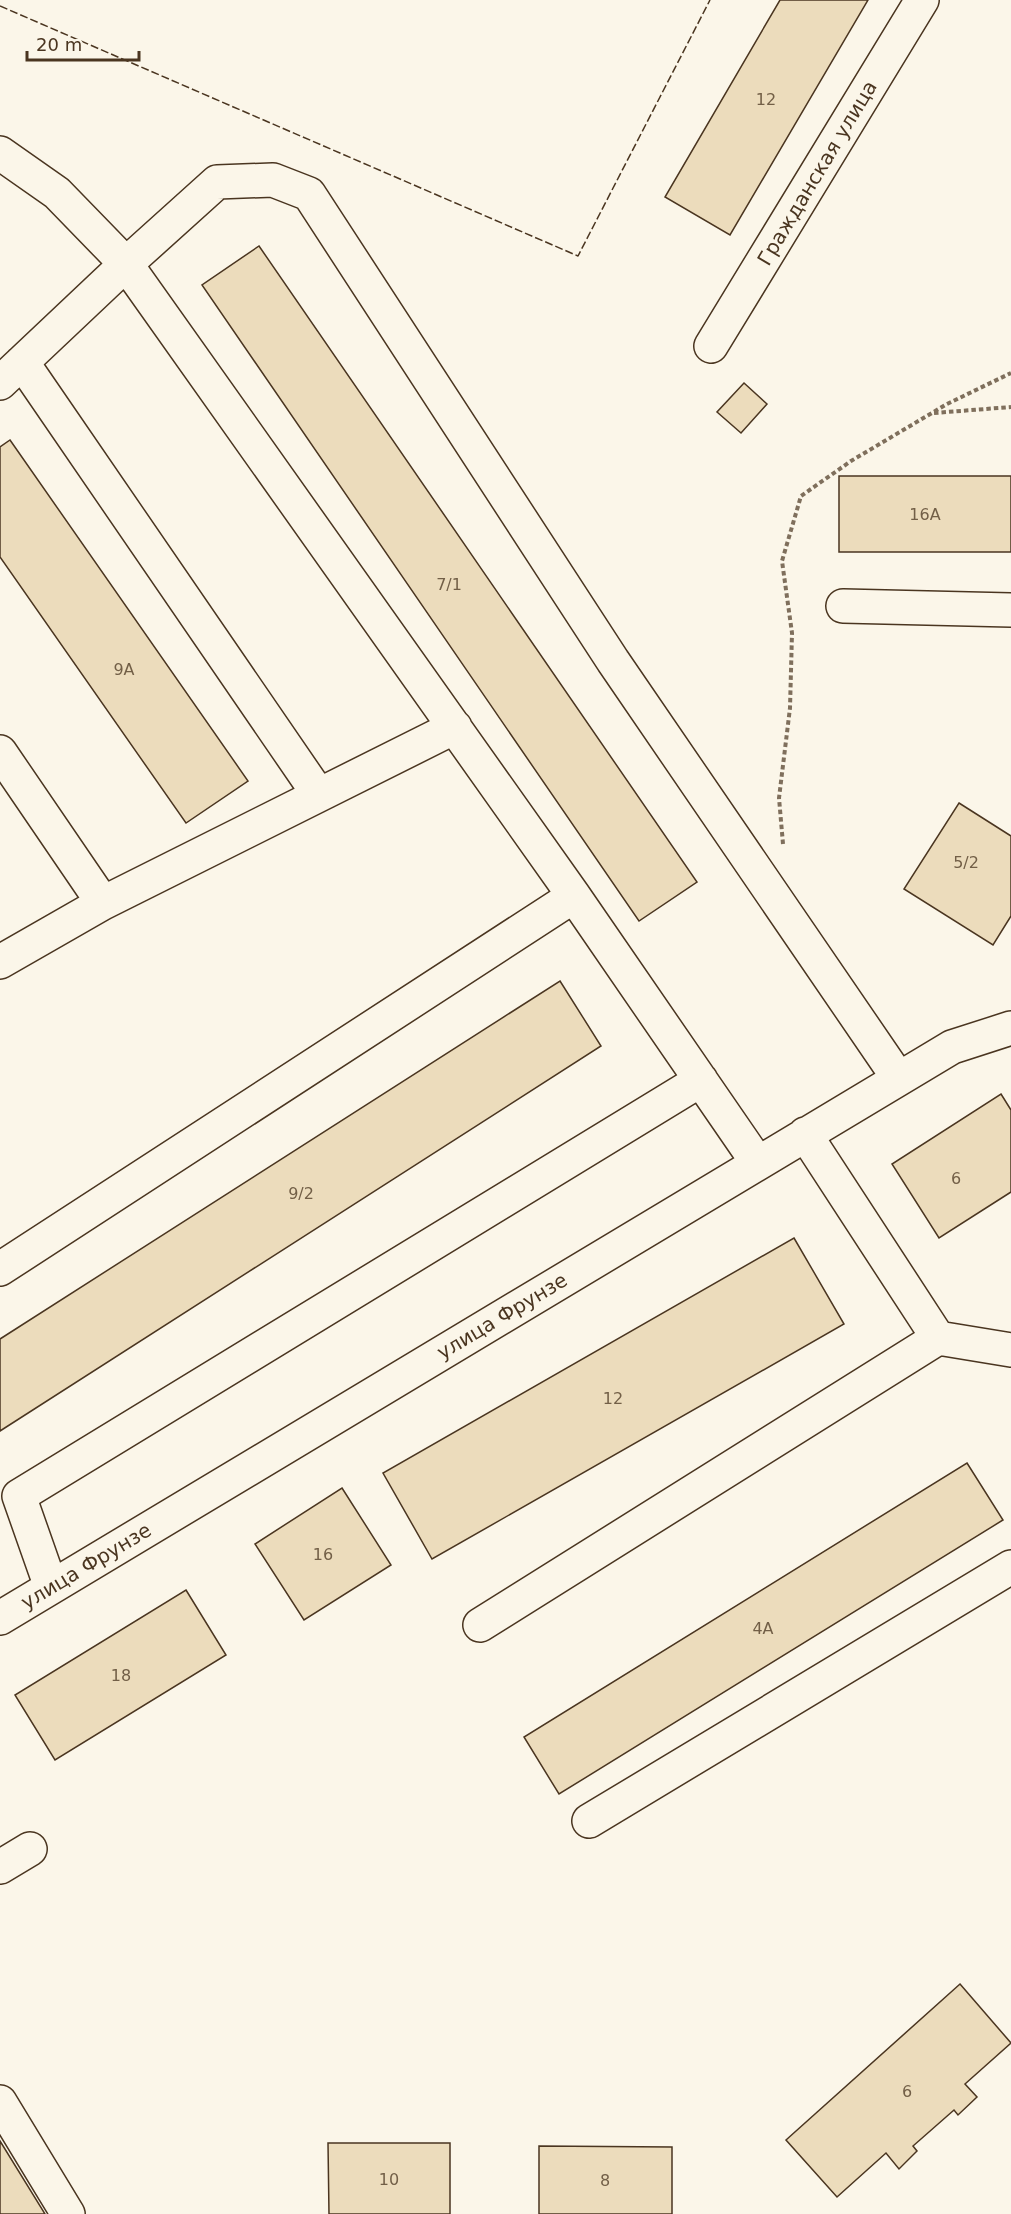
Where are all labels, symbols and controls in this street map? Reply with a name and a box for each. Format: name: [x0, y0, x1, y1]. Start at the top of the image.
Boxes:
scale bar: [27, 24, 140, 62]
text: 20 m: [36, 34, 82, 55]
street label: Гражданская улица: [752, 76, 882, 270]
house number: 12: [756, 90, 776, 109]
house number: 16А: [909, 505, 941, 524]
house number: 7/1: [436, 575, 462, 594]
house number: 9А: [113, 660, 135, 679]
house number: 5/2: [953, 853, 979, 872]
house number: 6: [951, 1169, 961, 1188]
house number: 9/2: [288, 1184, 314, 1203]
street label: улица Фрунзе: [433, 1268, 571, 1364]
house number: 12: [603, 1389, 623, 1408]
street label: улица Фрунзе: [17, 1518, 155, 1614]
house number: 16: [313, 1545, 333, 1564]
house number: 4А: [752, 1619, 774, 1638]
house number: 18: [111, 1666, 131, 1685]
house number: 6: [902, 2082, 912, 2101]
house number: 10: [379, 2170, 399, 2189]
house number: 8: [600, 2171, 610, 2190]

